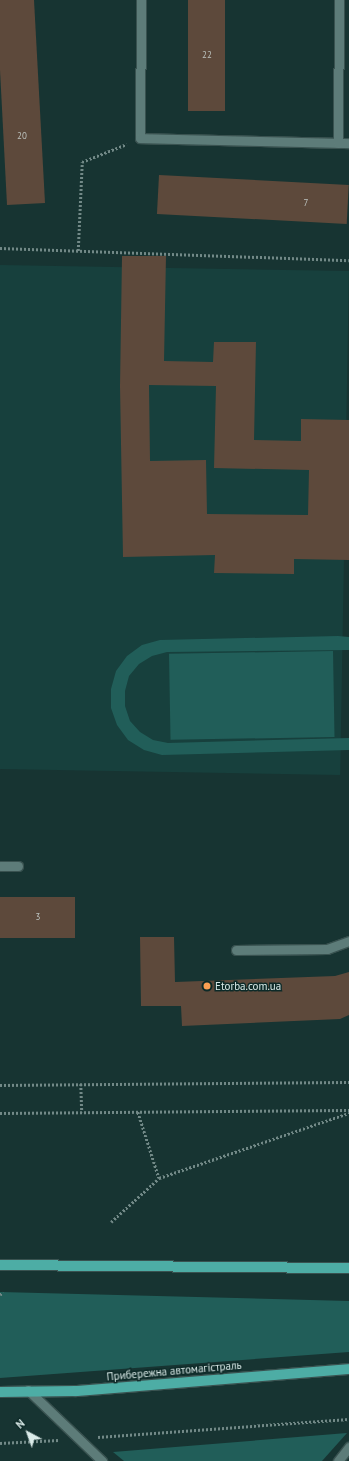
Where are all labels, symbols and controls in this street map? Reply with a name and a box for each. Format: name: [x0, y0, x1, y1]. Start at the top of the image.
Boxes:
house number: 22: [202, 50, 212, 60]
house number: 20: [17, 131, 27, 141]
house number: 7: [304, 198, 308, 208]
house number: 3: [36, 912, 40, 922]
place label: Etorba.com.ua: [215, 979, 281, 993]
marker: Etorba.com.ua: [202, 981, 212, 991]
street label: Прибережна автомагістраль: [106, 1359, 242, 1383]
north arrow: [8, 1413, 48, 1453]
text: N: [13, 1416, 27, 1432]

